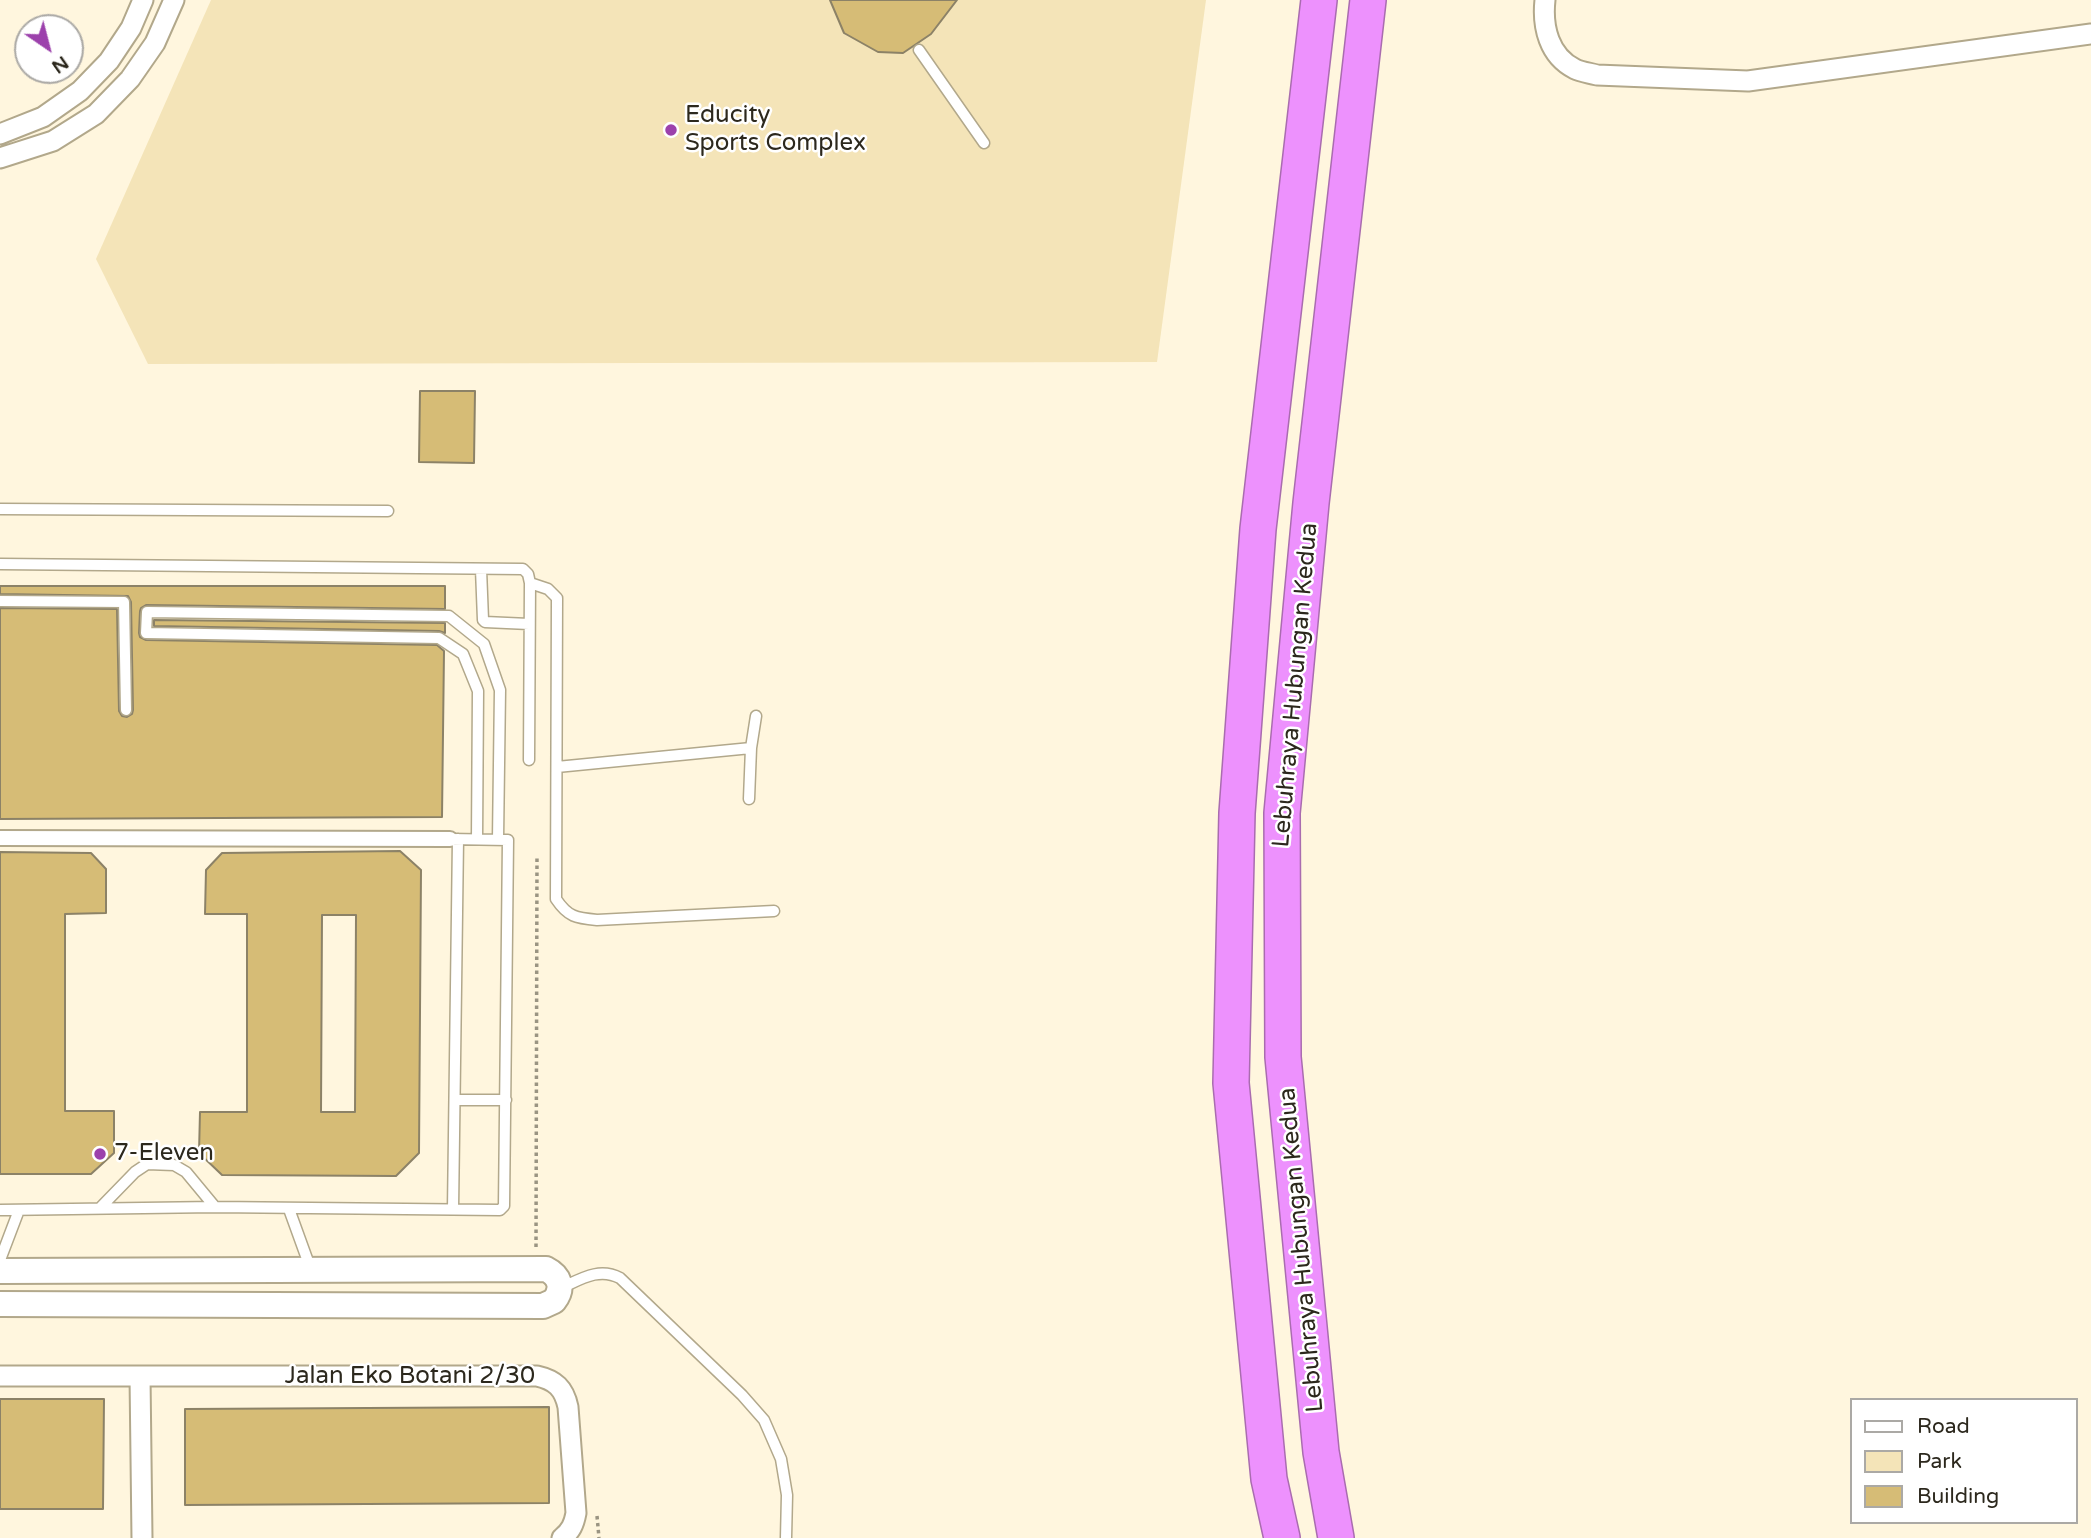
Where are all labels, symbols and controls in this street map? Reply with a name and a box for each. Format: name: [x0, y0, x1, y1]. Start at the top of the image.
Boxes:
north arrow: [14, 14, 84, 84]
text: N: [47, 51, 72, 78]
place label: Educity Sports Complex: [685, 102, 866, 158]
marker: Educity Sports Complex: [663, 122, 679, 138]
street label: Lebuhraya Hubungan Kedua: [1267, 521, 1325, 849]
street label: Lebuhraya Hubungan Kedua: [1273, 1086, 1331, 1414]
place label: 7-Eleven: [114, 1140, 214, 1168]
marker: 7-Eleven: [92, 1146, 108, 1162]
street label: Jalan Eko Botani 2/30: [285, 1363, 535, 1391]
legend: [1850, 1398, 2077, 1524]
text: Road: [1917, 1414, 1970, 1439]
text: Park: [1917, 1449, 1962, 1474]
text: Building: [1917, 1484, 1999, 1509]

